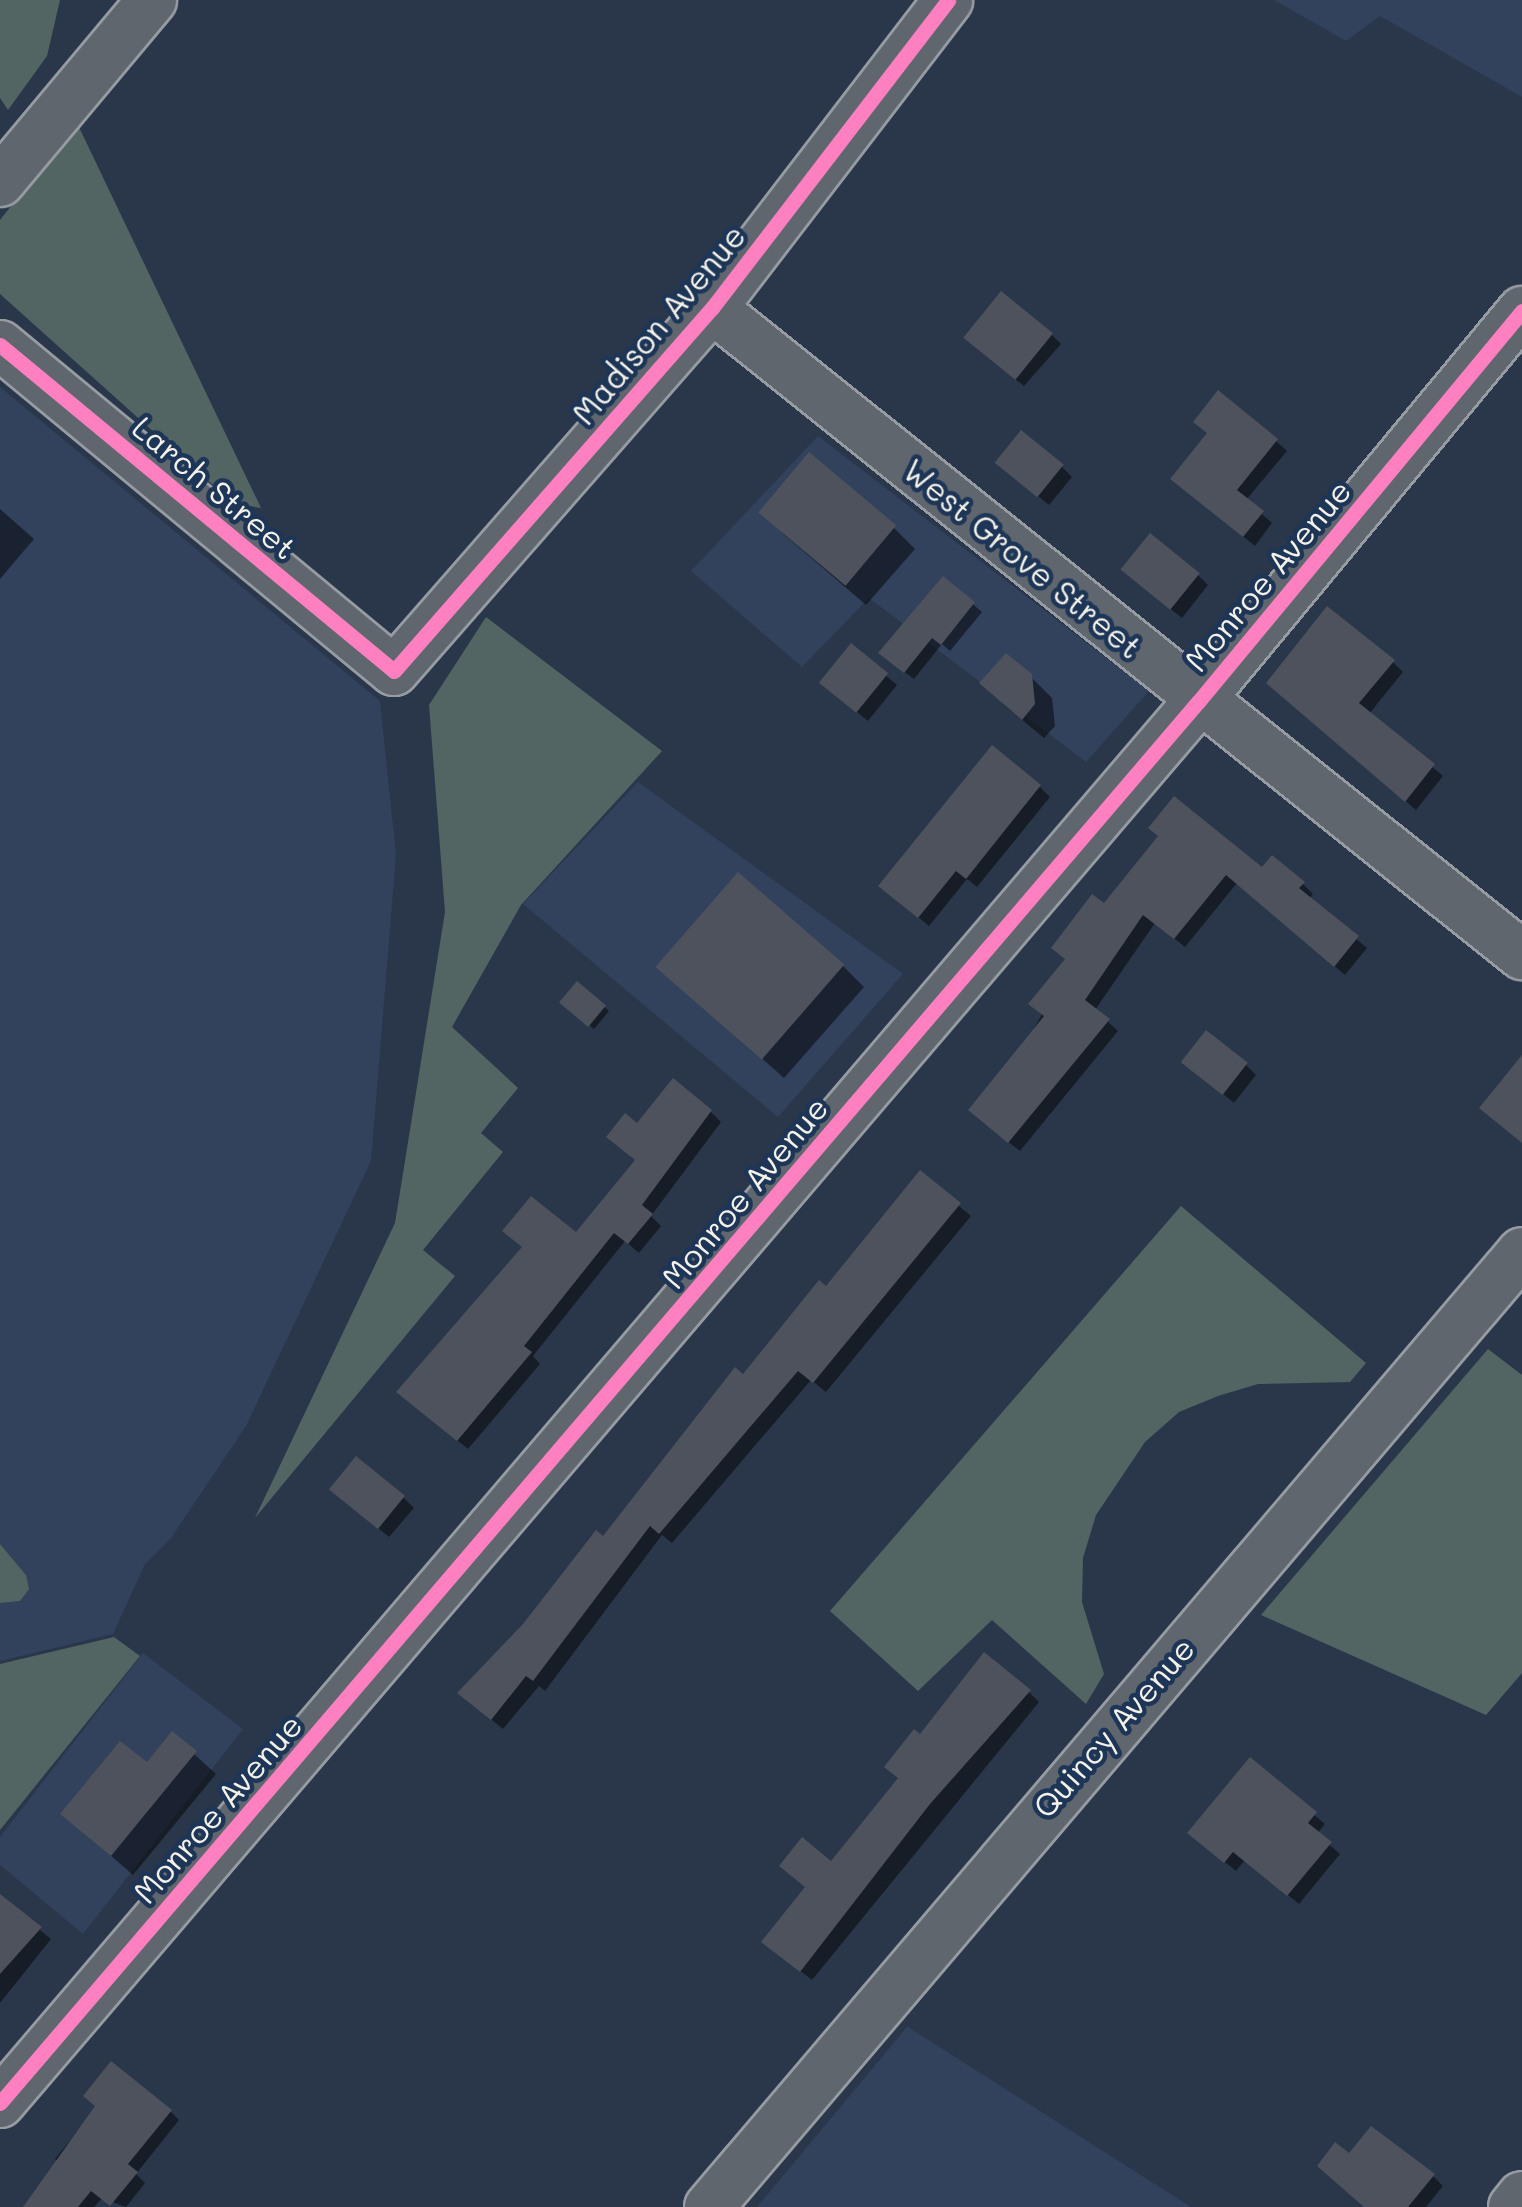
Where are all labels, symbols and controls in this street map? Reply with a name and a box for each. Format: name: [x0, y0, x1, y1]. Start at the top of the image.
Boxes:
street label: Madison Avenue: [563, 216, 753, 432]
street label: Larch Street: [125, 407, 305, 567]
street label: West Grove Street: [896, 450, 1150, 666]
street label: Monroe Avenue: [1176, 471, 1358, 679]
street label: Monroe Avenue: [653, 1088, 835, 1296]
street label: Quincy Avenue: [1024, 1629, 1202, 1825]
street label: Monroe Avenue: [124, 1706, 310, 1910]

